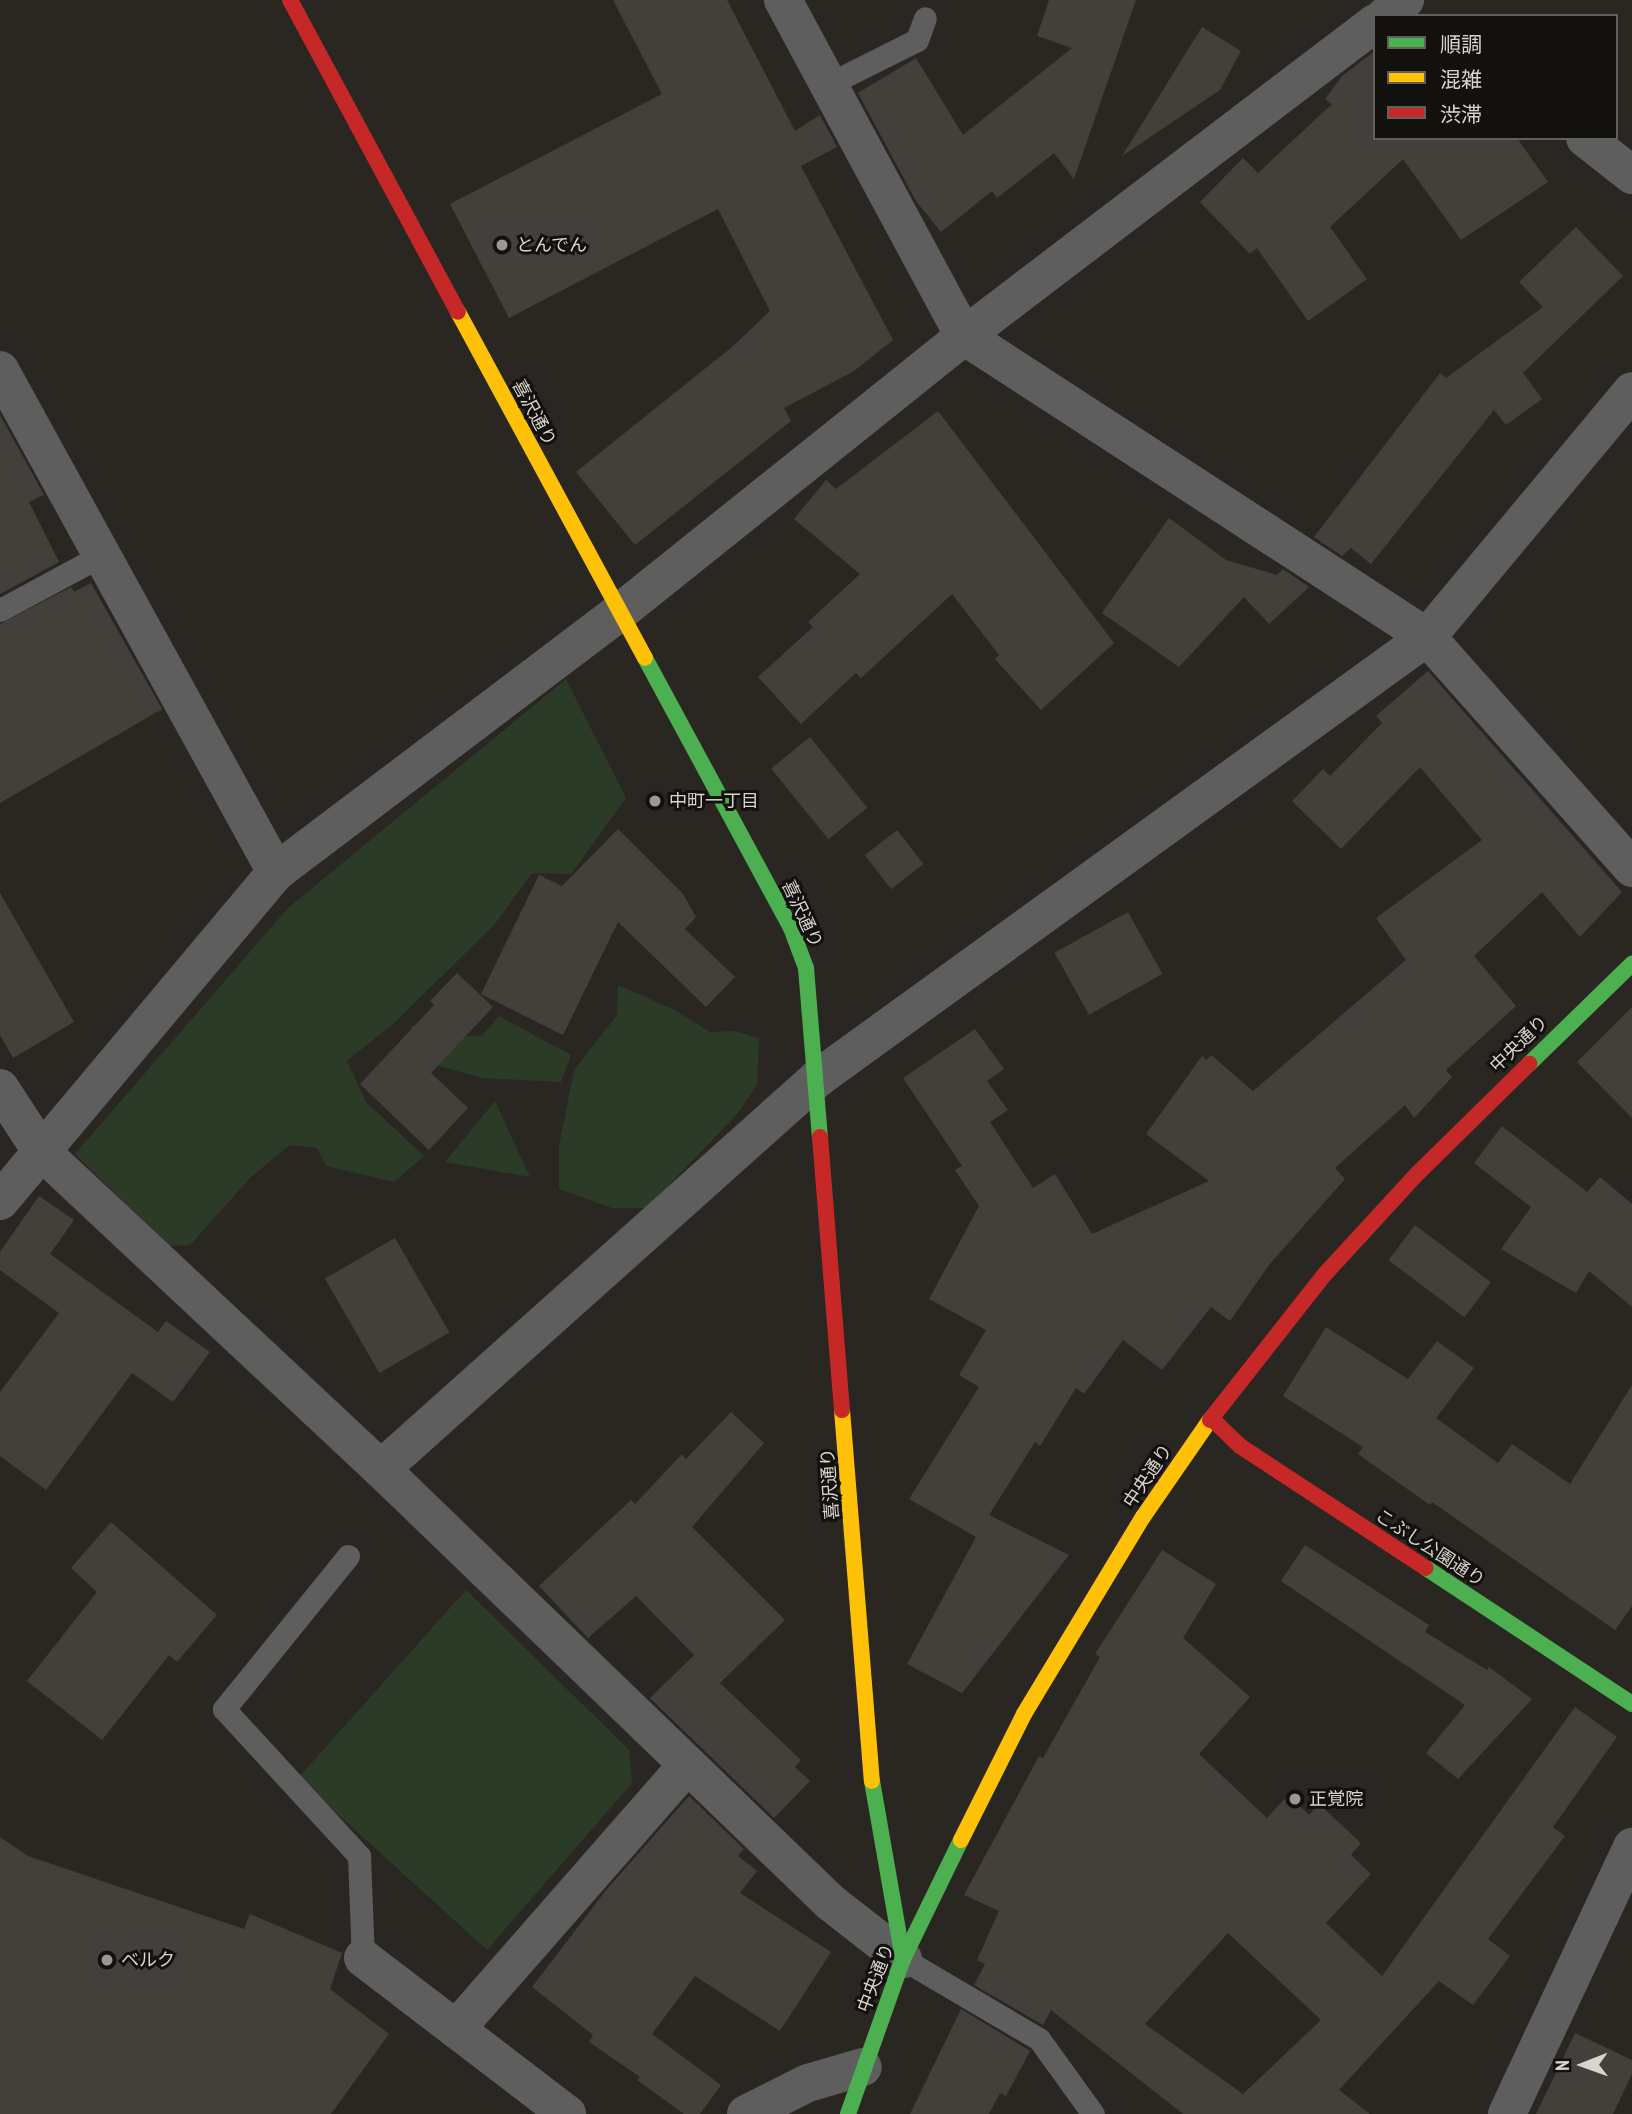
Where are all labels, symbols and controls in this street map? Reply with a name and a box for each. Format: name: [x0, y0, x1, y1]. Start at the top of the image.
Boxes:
legend: [1373, 14, 1618, 140]
text: 順調: [1440, 31, 1482, 58]
text: 混雑: [1440, 66, 1482, 93]
text: 渋滞: [1440, 101, 1482, 128]
place label: とんでん: [516, 234, 588, 256]
marker: とんでん: [494, 237, 510, 253]
street label: 喜沢通り: [508, 376, 560, 450]
place label: 中町一丁目: [669, 790, 759, 812]
marker: 中町一丁目: [647, 793, 663, 809]
street label: 喜沢通り: [777, 877, 827, 951]
street label: 中央通り: [1486, 1011, 1552, 1077]
street label: 中央通り: [1119, 1440, 1177, 1512]
street label: 喜沢通り: [817, 1447, 843, 1521]
street label: こぶし公園通り: [1371, 1505, 1489, 1591]
place label: 正覚院: [1309, 1788, 1363, 1810]
marker: 正覚院: [1287, 1791, 1303, 1807]
street label: 中央通り: [853, 1941, 899, 2015]
place label: ベルク: [121, 1949, 175, 1971]
marker: ベルク: [99, 1952, 115, 1968]
north arrow: [1548, 2030, 1618, 2100]
text: N: [1550, 2060, 1574, 2071]

